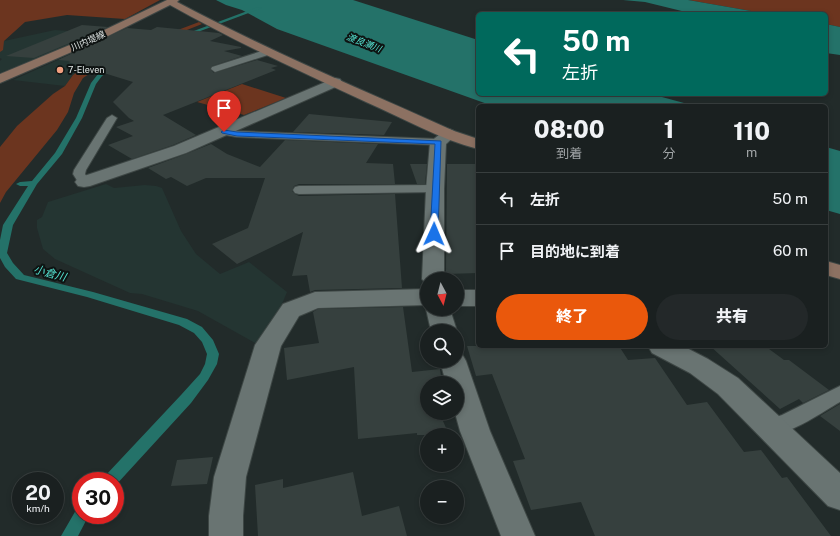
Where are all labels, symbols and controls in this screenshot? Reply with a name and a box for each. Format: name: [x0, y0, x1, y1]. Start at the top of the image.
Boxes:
text: 50 m: [562, 24, 630, 57]
street label: 川内堤線: [69, 28, 107, 53]
icon: left: [496, 28, 548, 80]
water label: 渡良瀬川: [345, 31, 384, 54]
text: 左折: [562, 62, 598, 83]
place label: 7-Eleven: [68, 64, 105, 75]
marker: 7-Eleven: [55, 65, 65, 75]
pin: [207, 91, 241, 132]
icon: arrive: [213, 97, 235, 119]
text: 08:00: [534, 115, 605, 143]
text: 1: [664, 115, 674, 143]
text: 110: [733, 117, 770, 145]
text: m: [746, 145, 757, 160]
text: 到着: [556, 146, 582, 161]
text: 分: [662, 146, 675, 161]
icon: left: [496, 188, 518, 210]
text: 50 m: [773, 190, 808, 207]
text: 左折: [530, 191, 560, 208]
position arrow: [413, 213, 455, 255]
icon: arrive: [496, 240, 518, 262]
text: 60 m: [773, 242, 808, 259]
text: 目的地に到着: [530, 243, 620, 260]
water label: 小倉川: [33, 263, 68, 283]
north arrow: [420, 272, 464, 316]
map controls: [420, 272, 464, 524]
button: 終了: [496, 294, 648, 340]
button: 共有: [656, 294, 808, 340]
button: search: [420, 324, 464, 368]
button: layers: [420, 376, 464, 420]
button: +: [420, 428, 464, 472]
speed limit sign: 30: [72, 472, 124, 524]
button: −: [420, 480, 464, 524]
text: 20: [25, 481, 51, 505]
text: km/h: [26, 502, 50, 514]

